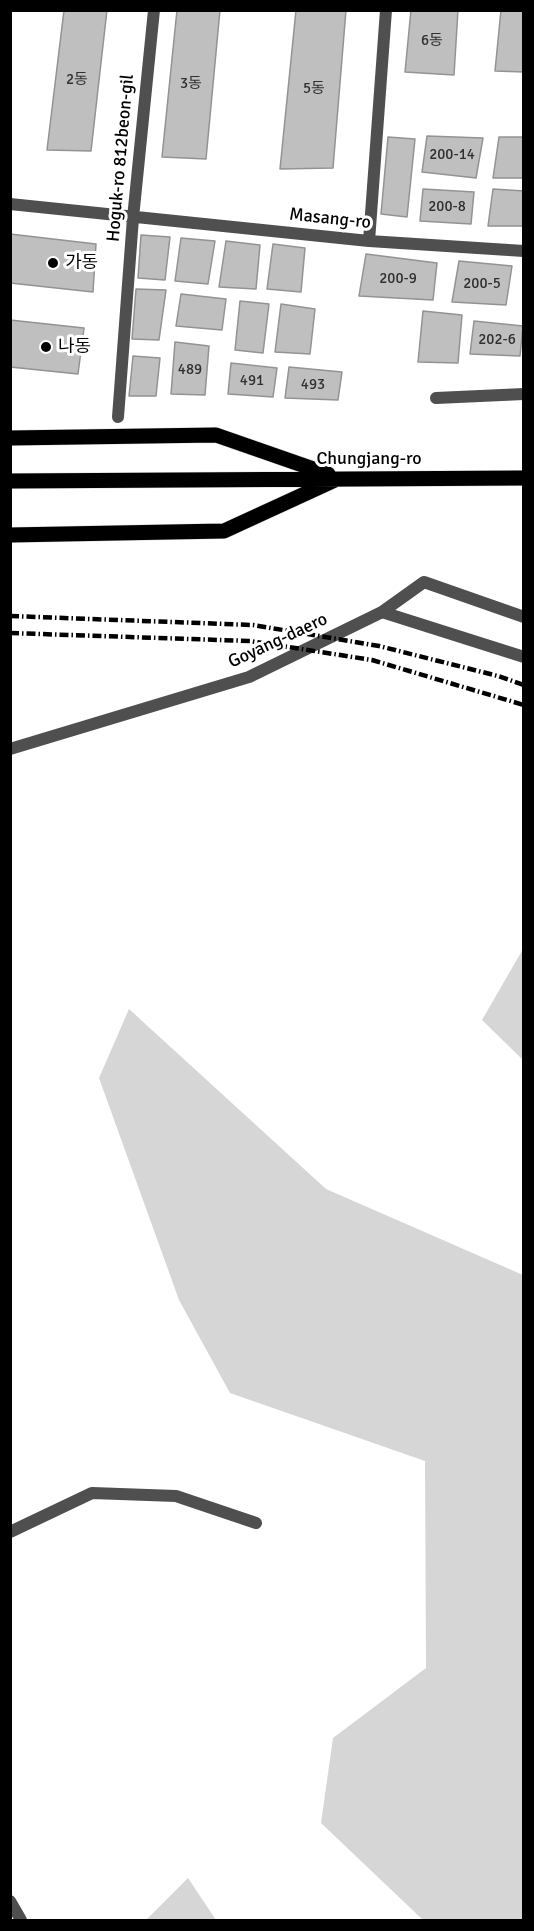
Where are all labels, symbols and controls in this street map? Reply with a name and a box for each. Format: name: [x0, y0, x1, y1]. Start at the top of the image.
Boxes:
house number: 6동: [421, 32, 443, 50]
house number: 2동: [66, 71, 88, 89]
street label: Hoguk-ro 812beon-gil: [103, 73, 139, 243]
house number: 3동: [180, 75, 202, 93]
house number: 5동: [303, 80, 325, 98]
house number: 200-14: [429, 146, 475, 164]
house number: 200-8: [428, 198, 466, 216]
street label: Masang-ro: [288, 204, 372, 234]
place label: 가동: [65, 252, 98, 274]
marker: 가동: [46, 256, 60, 270]
house number: 200-9: [379, 270, 417, 288]
house number: 200-5: [463, 275, 501, 293]
house number: 202-6: [478, 331, 516, 349]
place label: 나동: [58, 336, 91, 358]
marker: 나동: [39, 340, 53, 354]
house number: 489: [178, 361, 202, 379]
house number: 491: [240, 372, 264, 390]
house number: 493: [301, 376, 325, 394]
street label: Chungjang-ro: [316, 448, 422, 470]
street label: Goyang-daero: [225, 609, 331, 673]

